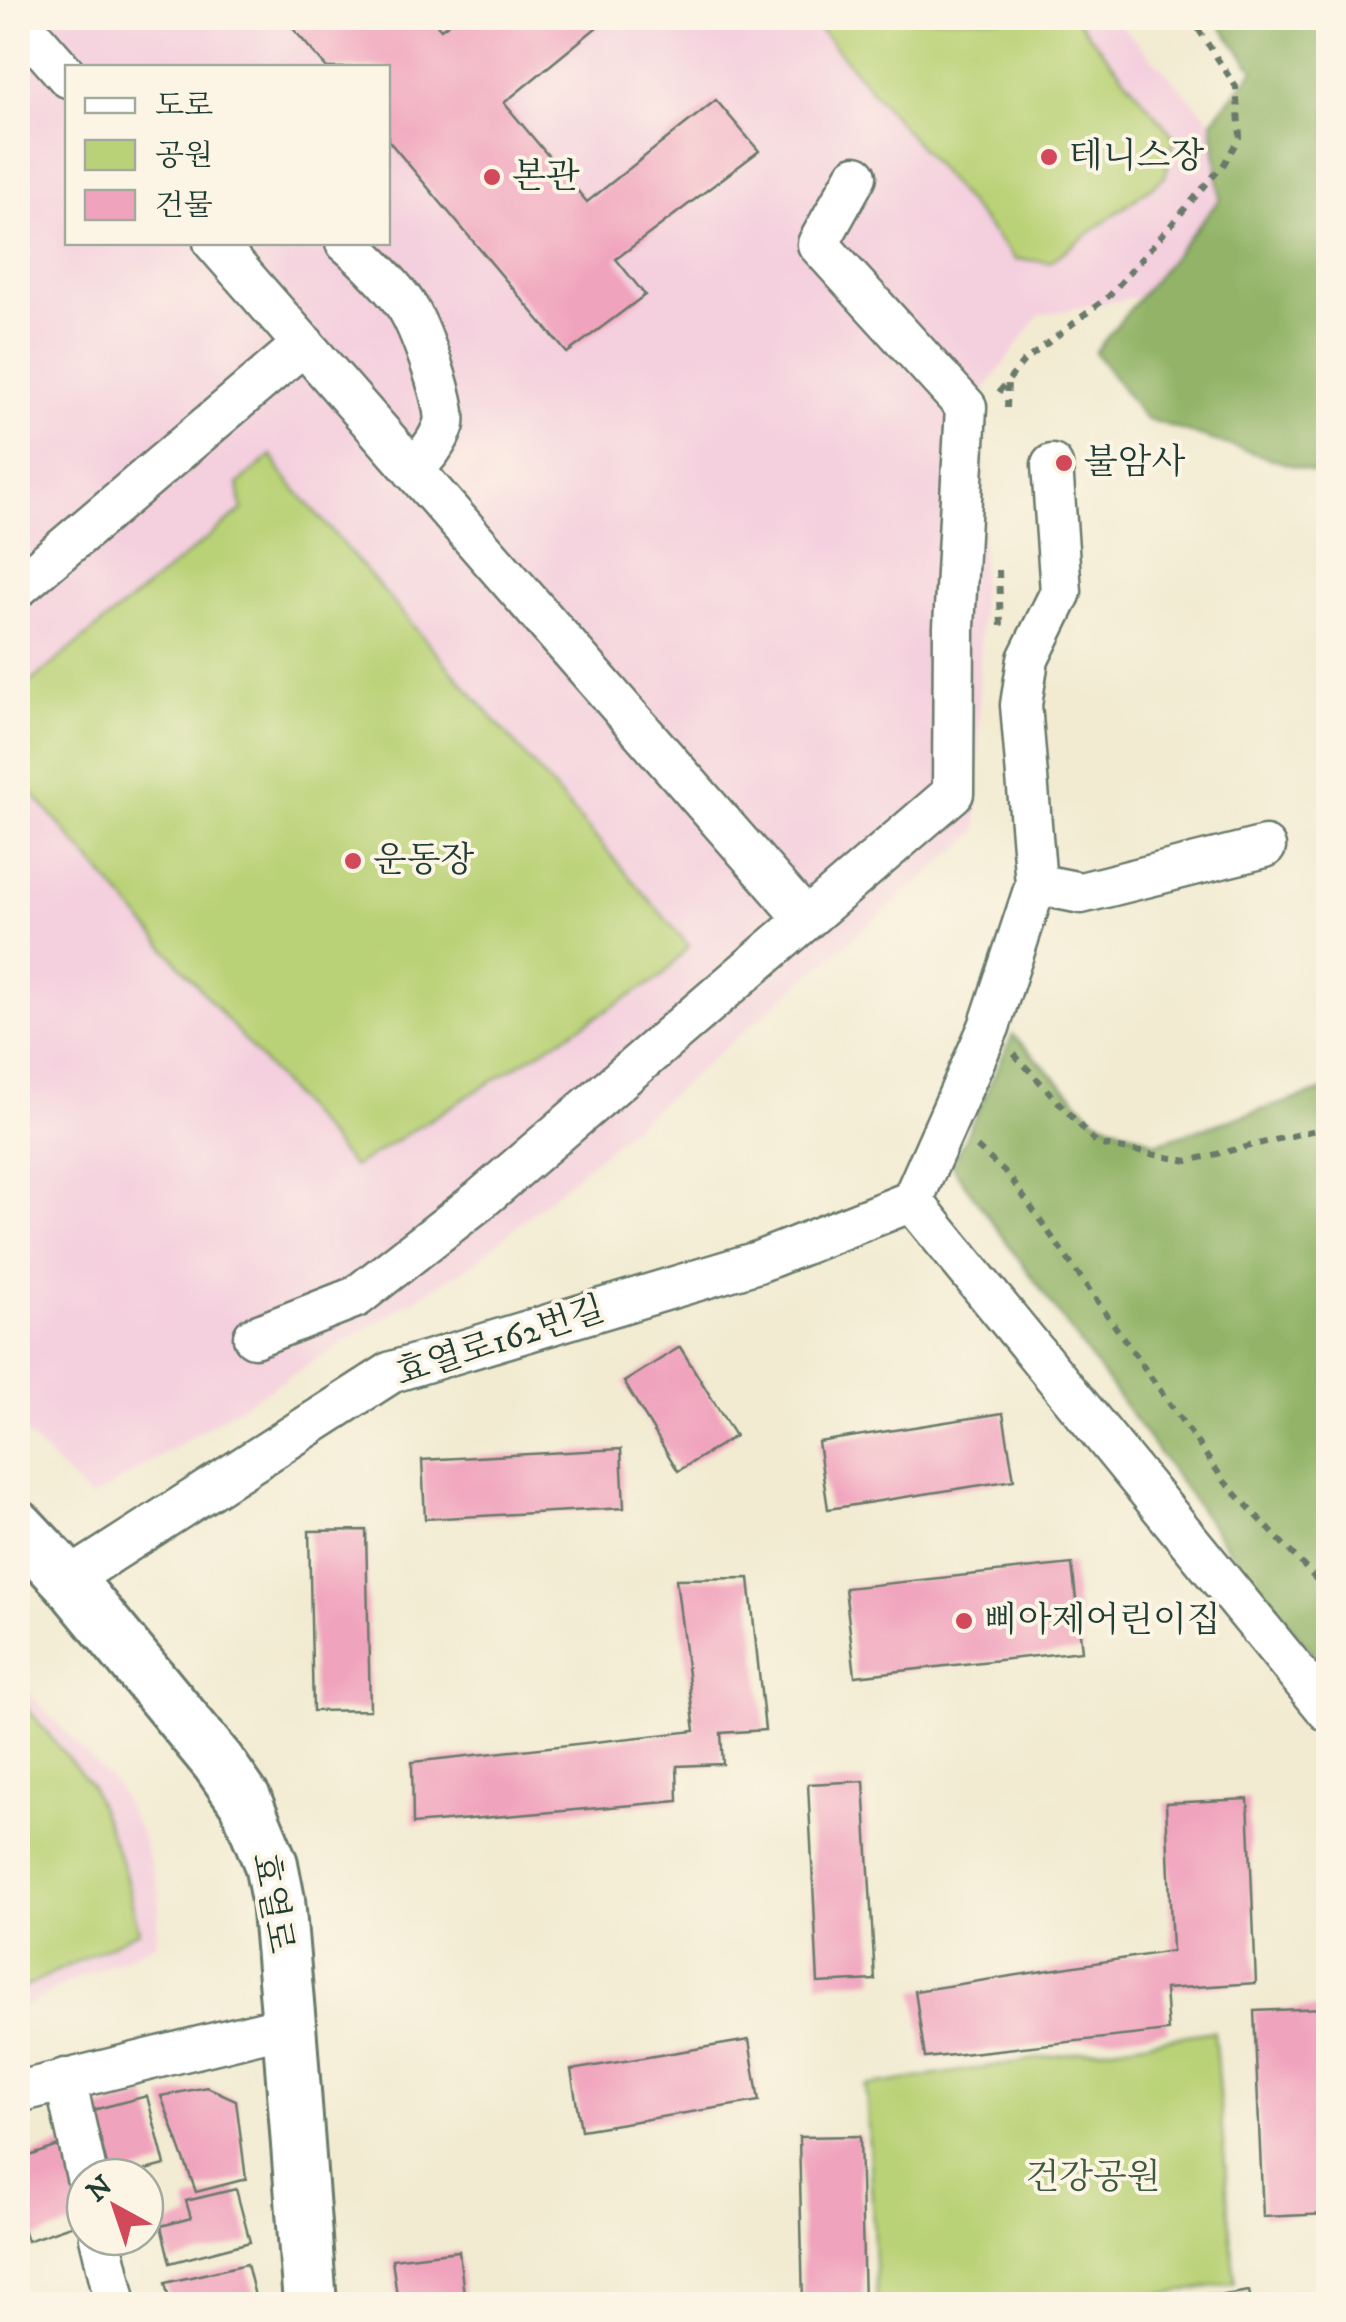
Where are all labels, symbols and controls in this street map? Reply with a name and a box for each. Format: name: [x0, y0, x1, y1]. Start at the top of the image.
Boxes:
legend: [65, 65, 390, 245]
text: 도로: [155, 88, 213, 125]
place label: 테니스장: [1069, 135, 1204, 179]
text: 공원: [155, 138, 213, 175]
marker: 테니스장: [1038, 146, 1060, 168]
place label: 본관: [512, 155, 580, 199]
marker: 본관: [481, 166, 503, 188]
text: 건물: [155, 188, 213, 225]
place label: 불암사: [1084, 441, 1186, 485]
marker: 불암사: [1053, 452, 1075, 474]
place label: 운동장: [373, 839, 475, 883]
marker: 운동장: [342, 850, 364, 872]
street label: 효열로162번길: [390, 1288, 610, 1396]
place label: 삐아제어린이집: [984, 1599, 1221, 1643]
marker: 삐아제어린이집: [953, 1610, 975, 1632]
street label: 효열로: [242, 1849, 302, 1957]
park label: 건강공원: [1025, 2156, 1161, 2200]
north arrow: [65, 2157, 165, 2257]
text: N: [80, 2168, 120, 2210]

